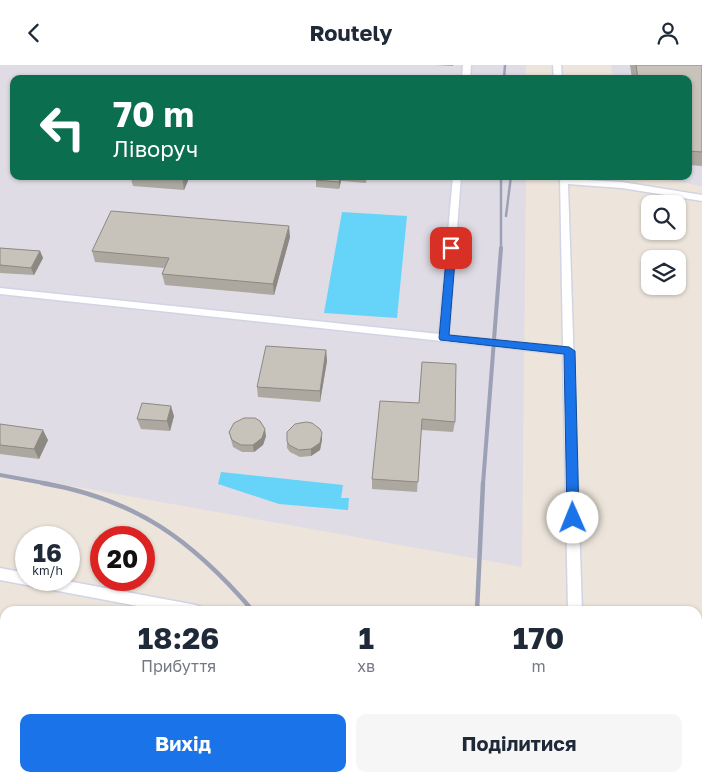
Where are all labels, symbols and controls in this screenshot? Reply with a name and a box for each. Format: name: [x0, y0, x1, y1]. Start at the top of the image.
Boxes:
icon: back: [20, 19, 48, 47]
text: Routely: [309, 19, 393, 46]
icon: person: [654, 19, 682, 47]
text: 70 m: [113, 93, 194, 135]
icon: left: [30, 95, 95, 160]
text: Ліворуч: [113, 135, 198, 162]
map controls: [641, 195, 686, 295]
button: search: [641, 195, 686, 240]
pin: [430, 227, 472, 269]
icon: arrive: [437, 234, 465, 262]
button: layers: [641, 250, 686, 295]
position arrow: [546, 491, 598, 543]
speed limit sign: 20: [90, 526, 155, 591]
text: 16: [33, 537, 62, 568]
text: km/h: [32, 563, 63, 578]
text: 18:26: [138, 620, 219, 656]
text: 1: [358, 620, 374, 656]
text: 170: [513, 620, 564, 656]
text: Прибуття: [141, 656, 216, 676]
text: хв: [357, 656, 375, 676]
text: m: [531, 656, 546, 676]
button: Вихід: [20, 714, 346, 772]
button: Поділитися: [356, 714, 682, 772]

